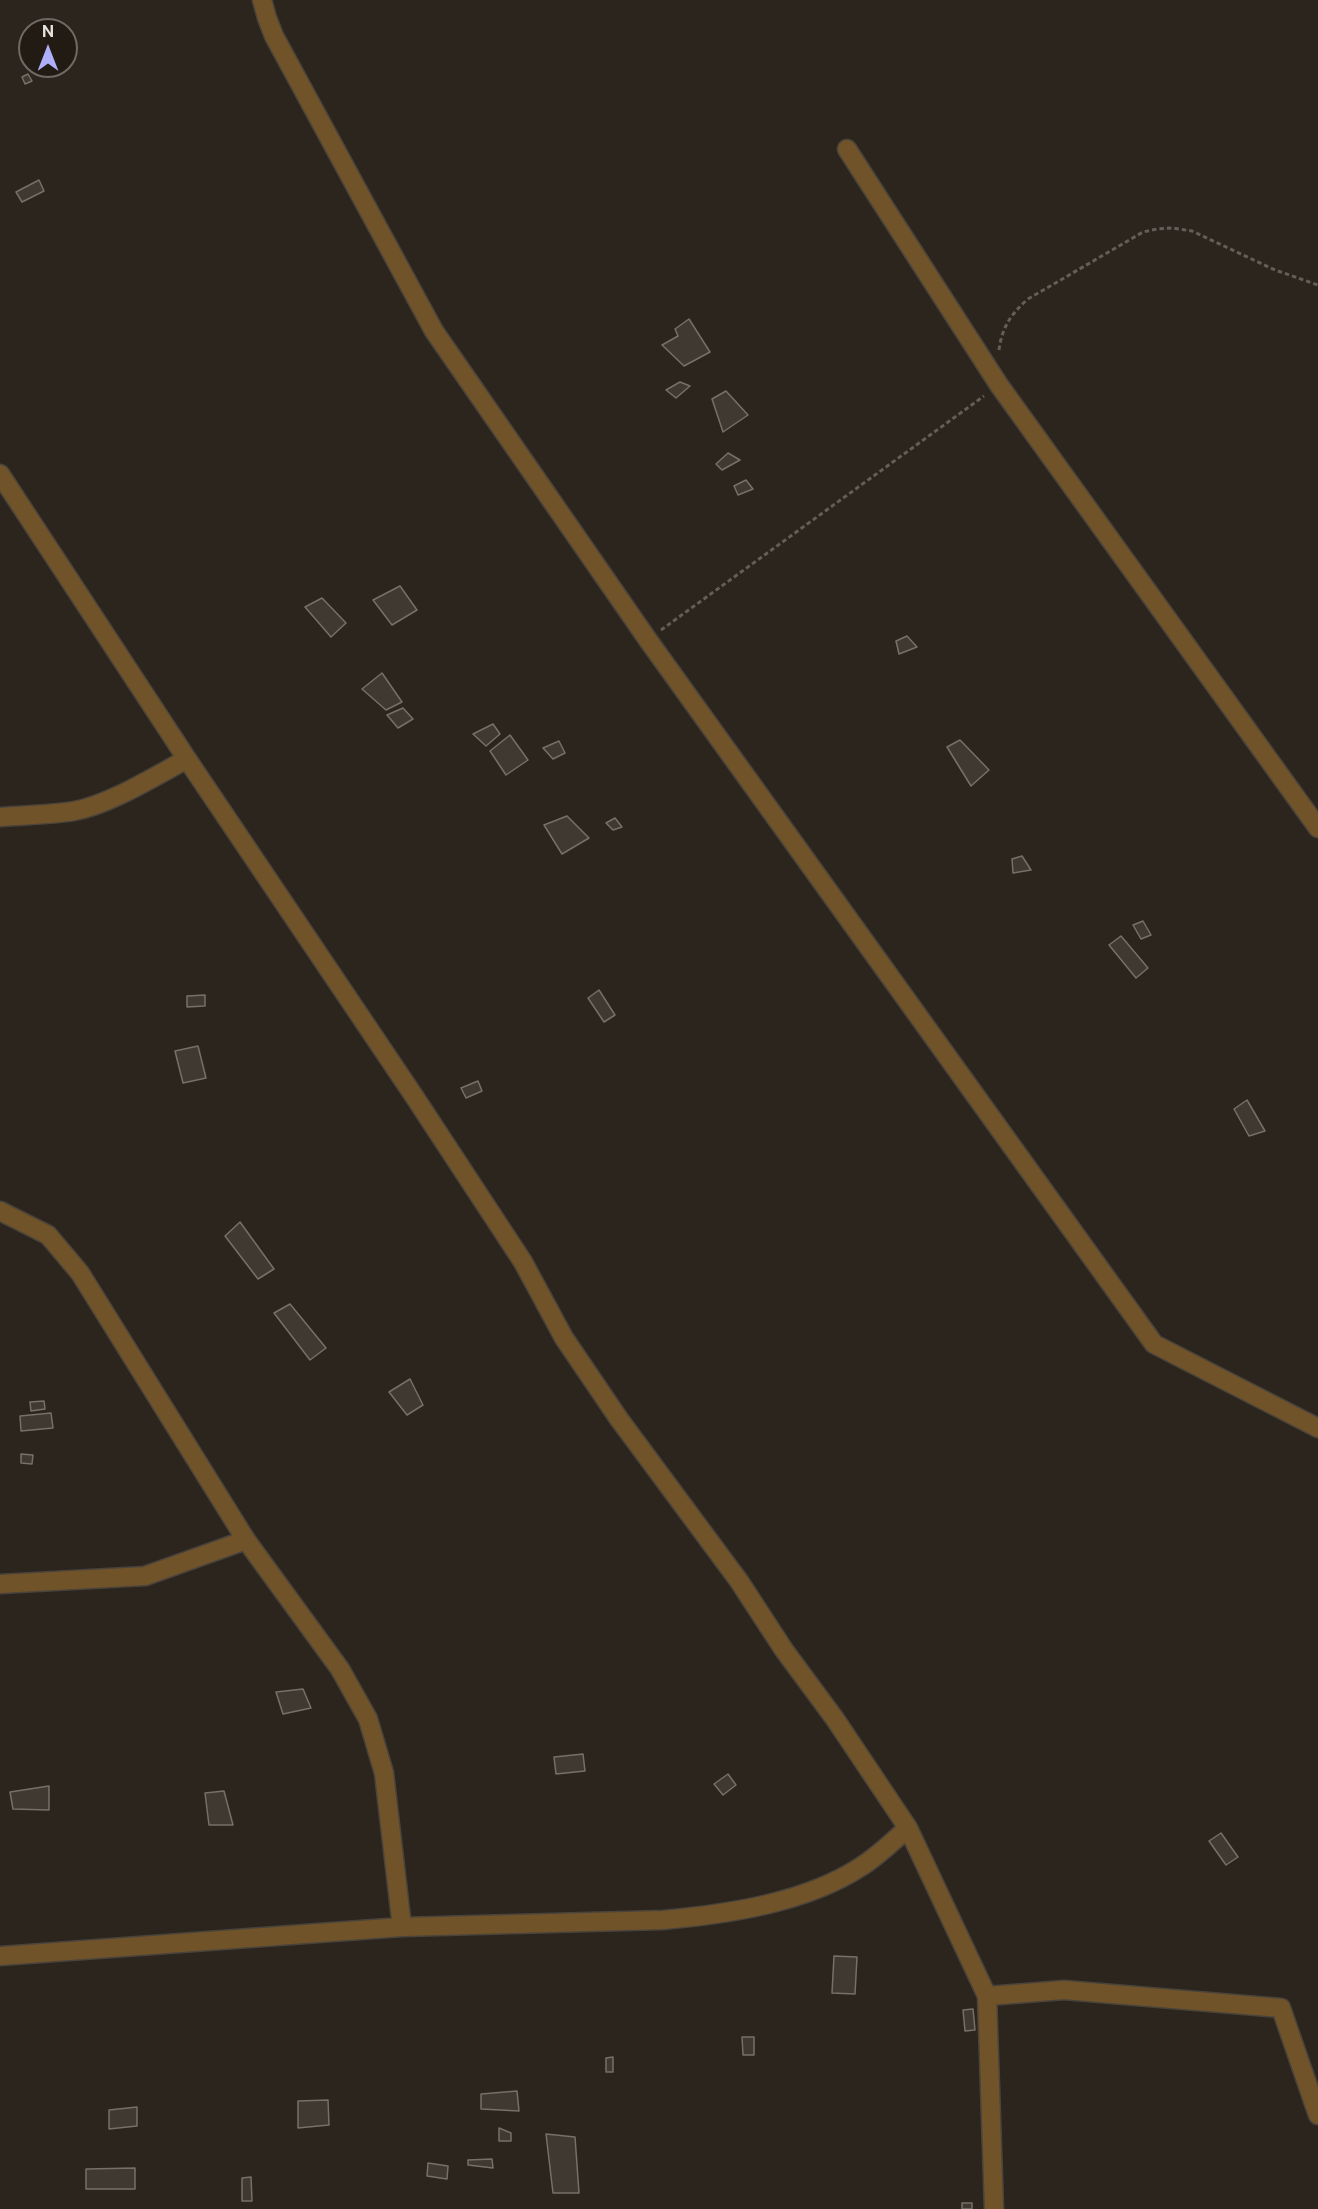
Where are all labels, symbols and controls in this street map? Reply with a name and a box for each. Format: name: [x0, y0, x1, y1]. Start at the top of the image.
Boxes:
north arrow: [18, 18, 78, 78]
text: N: [42, 22, 54, 41]

